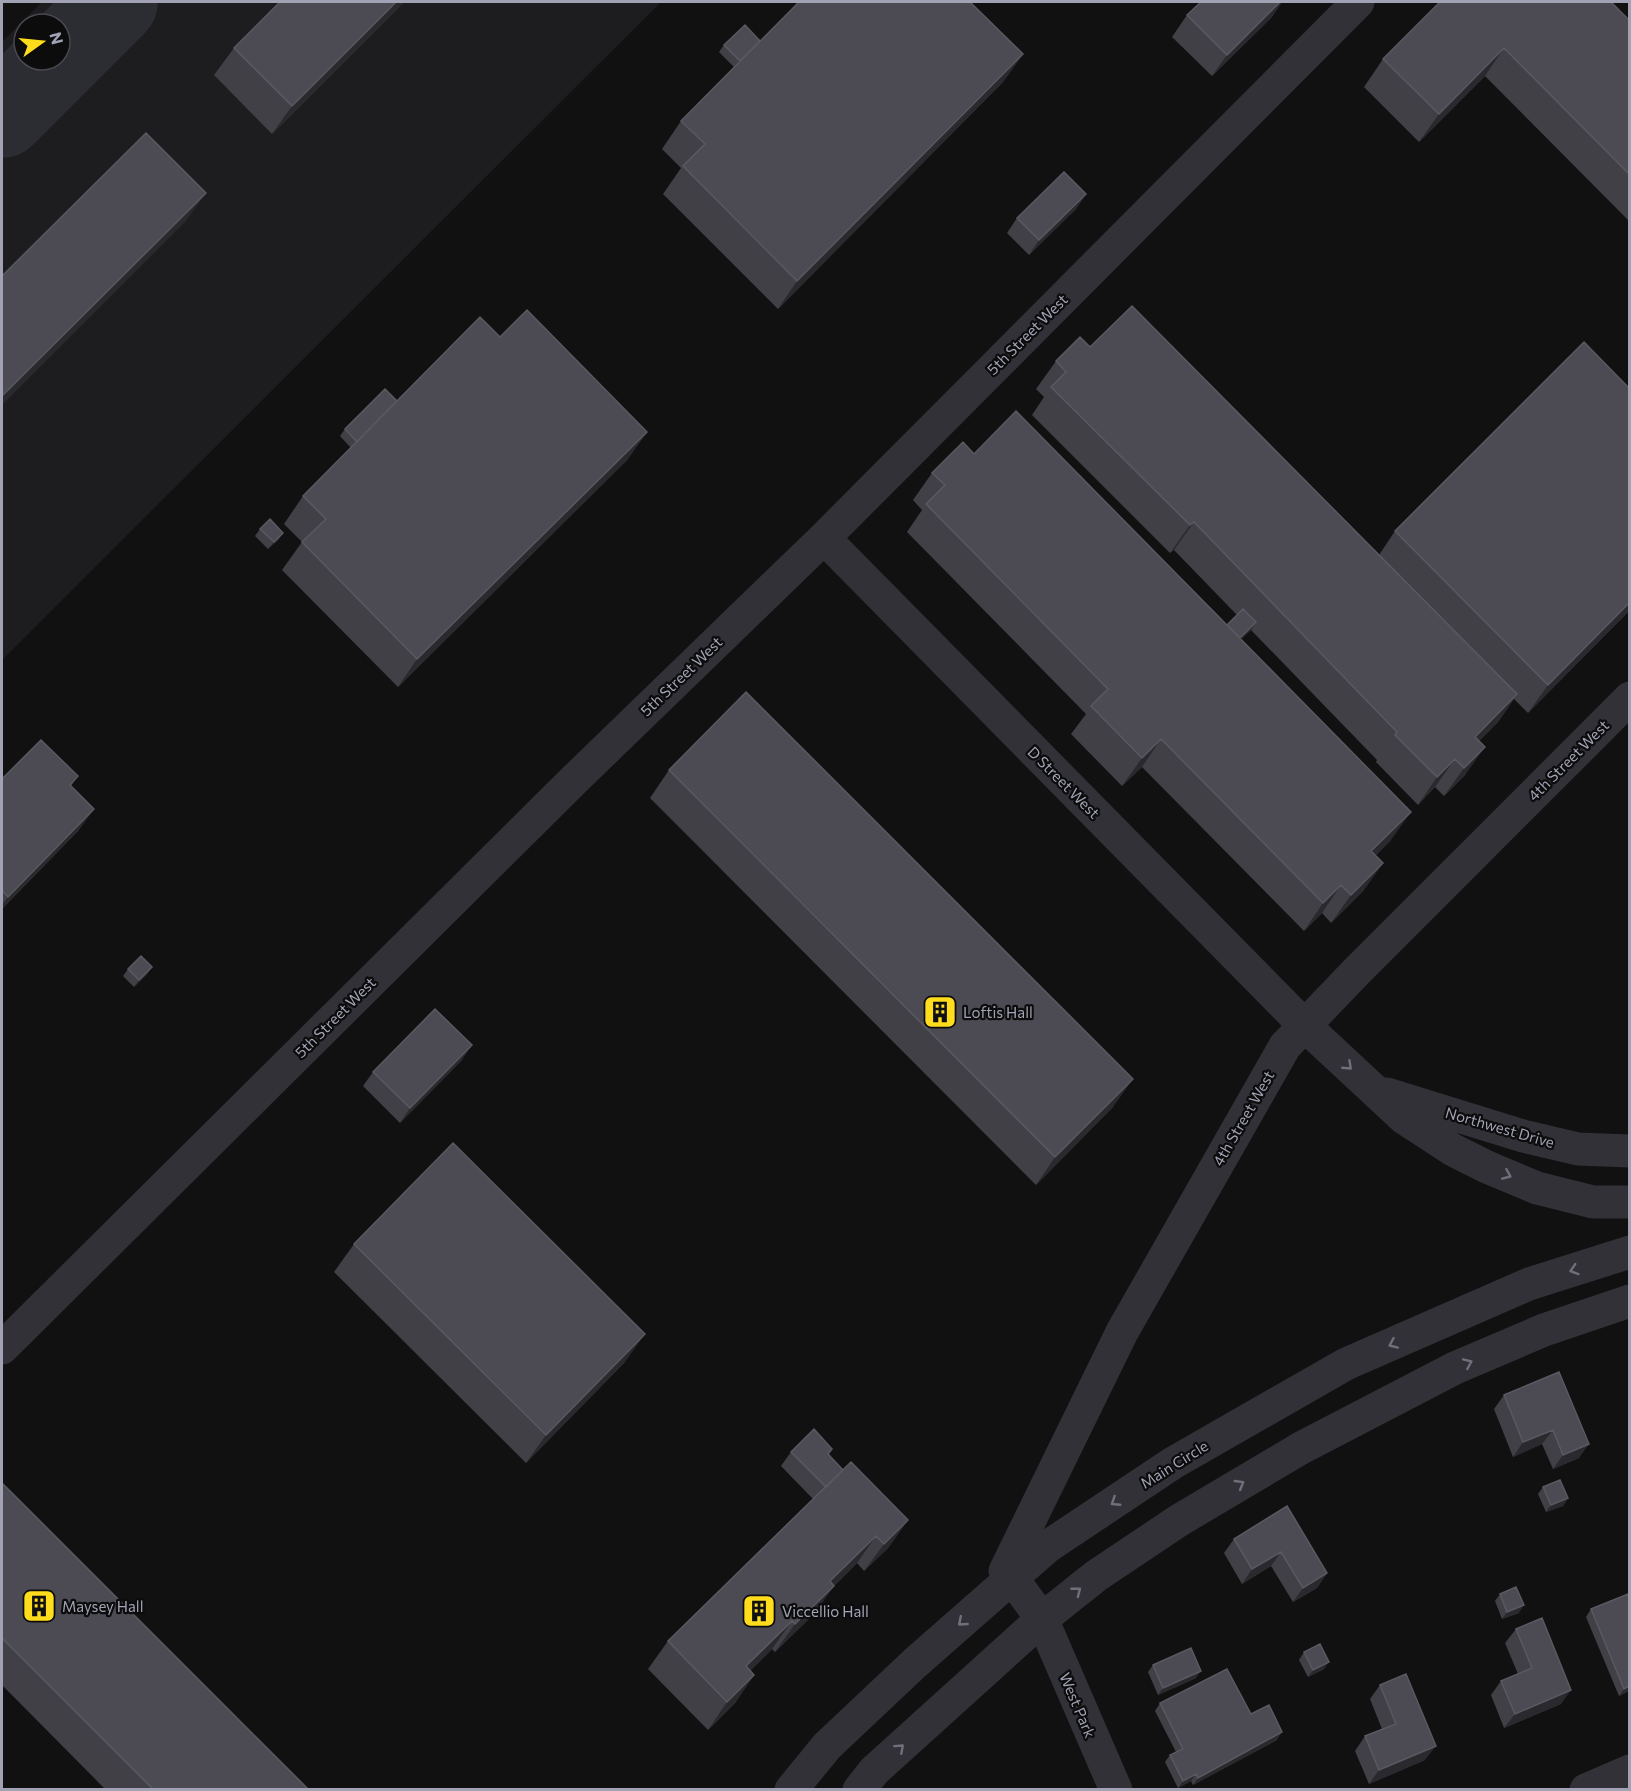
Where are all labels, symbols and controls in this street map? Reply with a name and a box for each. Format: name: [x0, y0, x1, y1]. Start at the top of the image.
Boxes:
north arrow: [12, 12, 72, 72]
text: N: [46, 30, 68, 46]
street label: 5th Street West: [983, 290, 1071, 378]
street label: 5th Street West: [636, 632, 726, 720]
street label: 4th Street West: [1524, 716, 1612, 804]
street label: D Street West: [1024, 742, 1104, 822]
street label: 5th Street West: [291, 973, 379, 1061]
building icon: Loftis Hall: [922, 994, 958, 1030]
place label: Loftis Hall: [963, 1003, 1033, 1021]
one-way arrow: [1341, 1059, 1352, 1070]
street label: 4th Street West: [1208, 1067, 1278, 1169]
street label: Northwest Drive: [1443, 1103, 1557, 1151]
one-way arrow: [1501, 1168, 1512, 1180]
one-way arrow: [1569, 1263, 1580, 1275]
one-way arrow: [1389, 1336, 1400, 1348]
one-way arrow: [1461, 1358, 1472, 1370]
street label: Main Circle: [1137, 1436, 1211, 1492]
one-way arrow: [1234, 1480, 1244, 1492]
one-way arrow: [1110, 1494, 1121, 1505]
building icon: Maysey Hall: [21, 1588, 57, 1624]
one-way arrow: [1070, 1588, 1081, 1599]
building icon: Viccellio Hall: [741, 1593, 777, 1629]
place label: Maysey Hall: [62, 1597, 143, 1615]
place label: Viccellio Hall: [782, 1602, 869, 1620]
one-way arrow: [958, 1615, 969, 1626]
street label: West Park: [1056, 1670, 1100, 1740]
one-way arrow: [893, 1744, 903, 1755]

